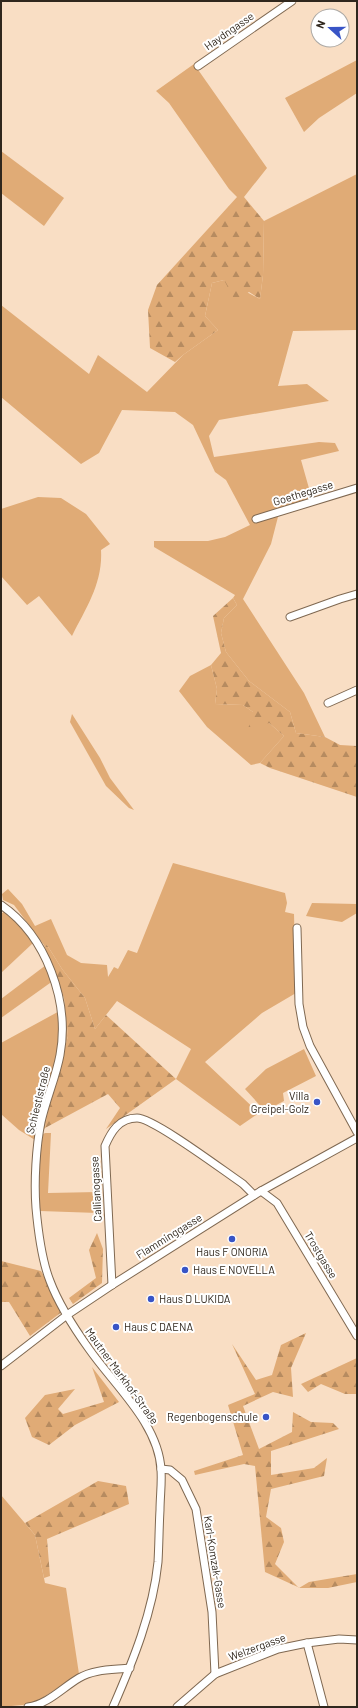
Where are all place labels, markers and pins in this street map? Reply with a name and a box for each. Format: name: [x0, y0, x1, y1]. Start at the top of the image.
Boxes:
place label: Villa Greipel-Golz: [251, 1089, 309, 1115]
marker: Villa Greipel-Golz: [312, 1097, 322, 1107]
marker: Haus F ONORIA: [227, 1234, 237, 1244]
place label: Haus F ONORIA: [196, 1245, 268, 1258]
place label: Haus E NOVELLA: [193, 1263, 275, 1276]
marker: Haus E NOVELLA: [180, 1265, 190, 1275]
place label: Haus D LUKIDA: [159, 1292, 231, 1305]
marker: Haus D LUKIDA: [146, 1294, 156, 1304]
place label: Haus C DAENA: [124, 1320, 193, 1333]
marker: Haus C DAENA: [111, 1322, 121, 1332]
place label: Regenbogenschule: [167, 1410, 258, 1423]
marker: Regenbogenschule: [261, 1412, 271, 1422]

